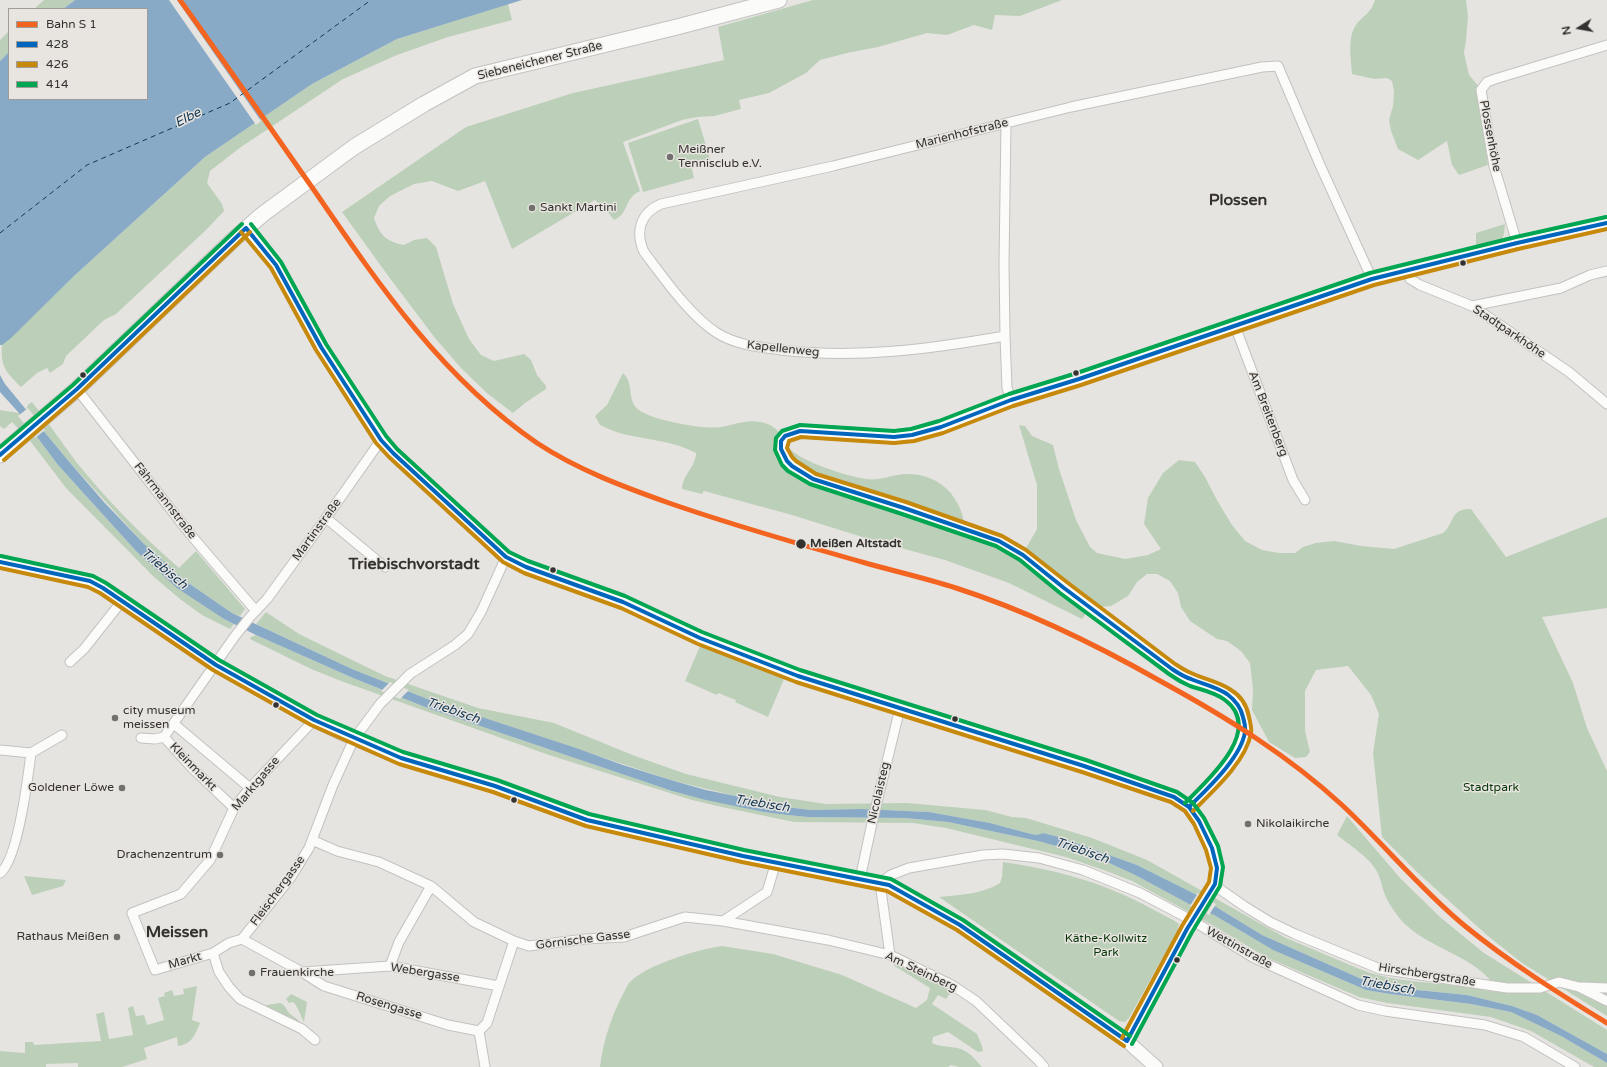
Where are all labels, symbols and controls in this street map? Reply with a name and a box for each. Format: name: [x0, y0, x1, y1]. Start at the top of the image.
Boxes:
legend: [8, 8, 148, 100]
north arrow: [1559, 8, 1599, 48]
text: Bahn S 1: [46, 17, 97, 31]
text: N: [1560, 25, 1574, 36]
text: 428: [46, 37, 69, 51]
street label: Siebeneichener Straße: [476, 39, 604, 83]
text: 426: [46, 57, 69, 71]
text: 414: [46, 77, 69, 91]
street label: Plossenhöhe: [1476, 99, 1504, 173]
water label: Elbe: [172, 105, 204, 131]
street label: Marienhofstraße: [914, 116, 1010, 152]
place label: Meißner Tennisclub e.V.: [678, 143, 762, 171]
marker: Meißner Tennisclub e.V.: [665, 152, 675, 162]
district label: Plossen: [1209, 191, 1267, 211]
place label: Sankt Martini: [540, 201, 616, 215]
marker: Sankt Martini: [527, 203, 537, 213]
unlabelled marker: [1458, 258, 1468, 268]
street label: Stadtparkhöhe: [1470, 302, 1548, 362]
street label: Kapellenweg: [746, 338, 820, 360]
unlabelled marker: [1071, 368, 1081, 378]
street label: Am Breitenberg: [1245, 369, 1291, 459]
unlabelled marker: [78, 370, 88, 380]
street label: Fährmannstraße: [131, 460, 199, 542]
street label: Martinstraße: [290, 496, 344, 564]
marker: Meißen Altstadt: [794, 537, 808, 551]
place label: Meißen Altstadt: [810, 537, 901, 551]
water label: Triebisch: [138, 545, 190, 593]
district label: Triebischvorstadt: [349, 555, 479, 575]
unlabelled marker: [548, 565, 558, 575]
water label: Triebisch: [424, 695, 482, 727]
unlabelled marker: [271, 700, 281, 710]
place label: city museum meissen: [123, 704, 196, 732]
marker: city museum meissen: [110, 713, 120, 723]
unlabelled marker: [950, 714, 960, 724]
street label: Kleinmarkt: [166, 740, 220, 794]
street label: Marktgasse: [229, 754, 283, 814]
street label: Nicolaisteg: [865, 760, 893, 826]
place label: Goldener Löwe: [28, 781, 114, 795]
park label: Stadtpark: [1463, 781, 1519, 795]
marker: Goldener Löwe: [117, 783, 127, 793]
water label: Triebisch: [734, 792, 790, 816]
unlabelled marker: [509, 795, 519, 805]
place label: Nikolaikirche: [1256, 817, 1329, 831]
marker: Nikolaikirche: [1243, 819, 1253, 829]
water label: Triebisch: [1053, 835, 1111, 867]
place label: Drachenzentrum: [117, 848, 212, 862]
marker: Drachenzentrum: [215, 850, 225, 860]
street label: Fleischergasse: [248, 853, 308, 929]
district label: Meissen: [146, 923, 208, 943]
street label: Wettinstraße: [1203, 924, 1275, 972]
street label: Görnische Gasse: [535, 927, 631, 953]
place label: Rathaus Meißen: [16, 930, 109, 944]
marker: Rathaus Meißen: [112, 932, 122, 942]
park label: Käthe-Kollwitz Park: [1065, 932, 1147, 960]
street label: Markt: [167, 949, 203, 973]
street label: Am Steinberg: [883, 949, 959, 995]
unlabelled marker: [1172, 955, 1182, 965]
street label: Webergasse: [389, 960, 461, 986]
street label: Hirschbergstraße: [1377, 960, 1477, 990]
place label: Frauenkirche: [260, 966, 334, 980]
marker: Frauenkirche: [247, 968, 257, 978]
water label: Triebisch: [1358, 974, 1416, 998]
street label: Rosengasse: [354, 989, 424, 1023]

